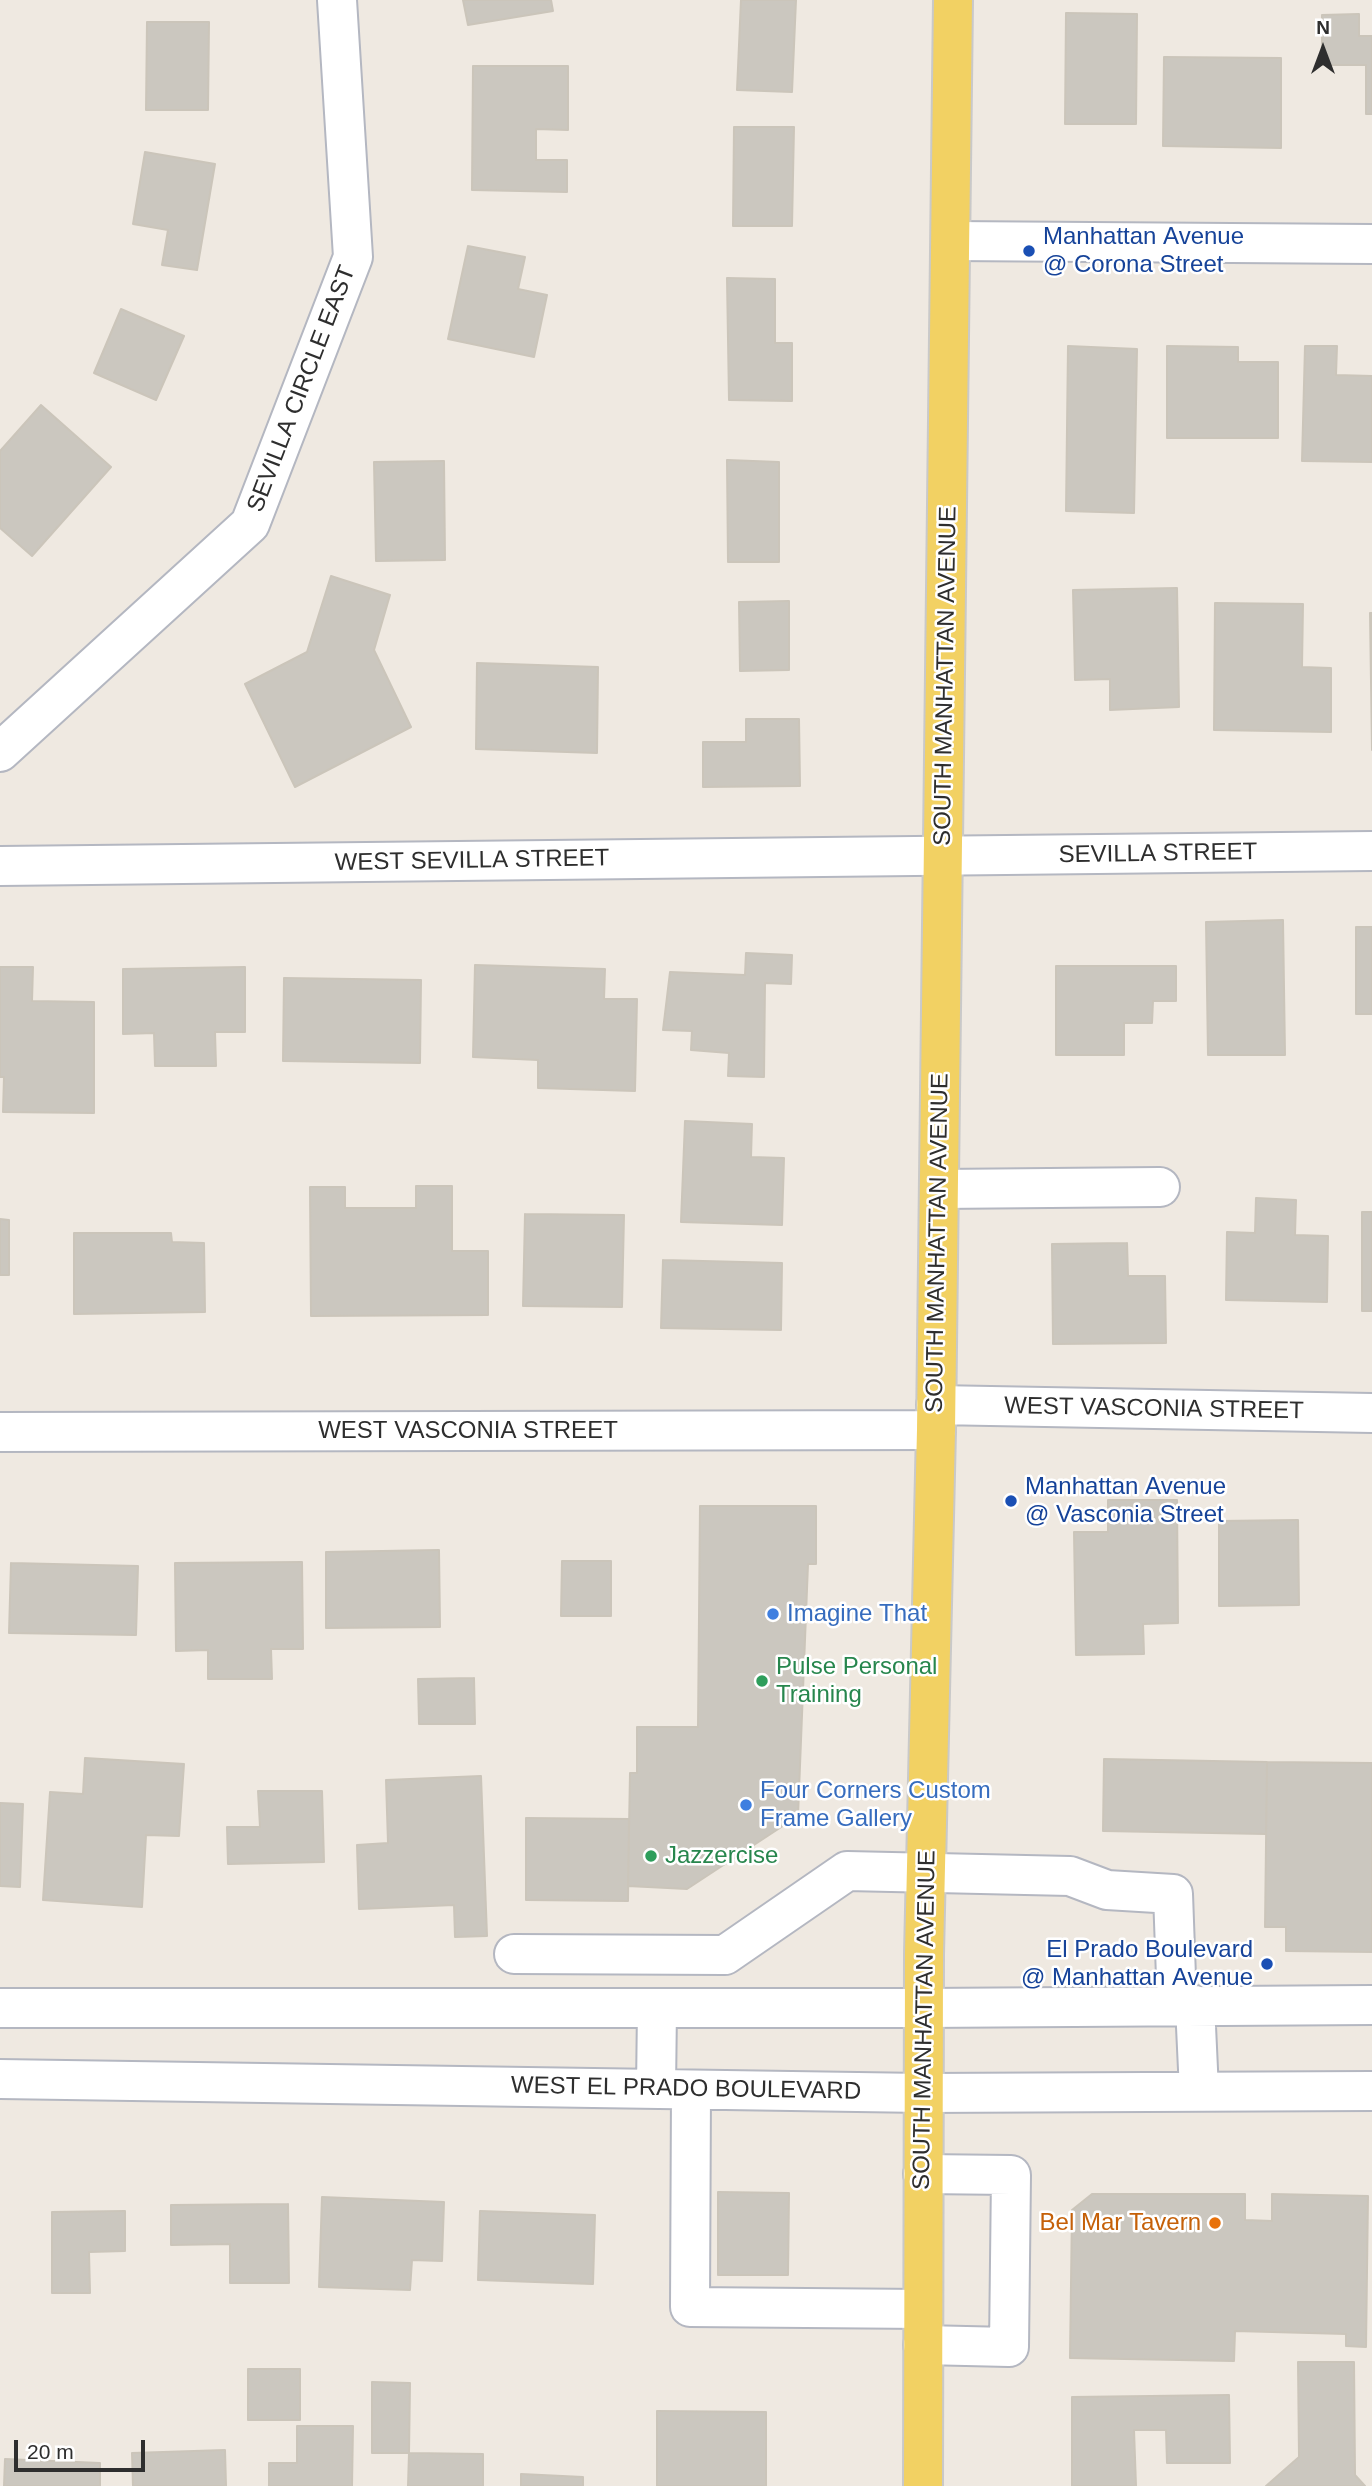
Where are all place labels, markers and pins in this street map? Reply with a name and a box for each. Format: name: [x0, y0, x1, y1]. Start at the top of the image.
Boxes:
place label: Manhattan Avenue @ Corona Street: [1043, 223, 1244, 279]
marker: Manhattan Avenue @ Corona Street: [1021, 243, 1037, 259]
place label: Manhattan Avenue @ Vasconia Street: [1025, 1473, 1226, 1529]
marker: Manhattan Avenue @ Vasconia Street: [1003, 1493, 1019, 1509]
place label: Imagine That: [787, 1600, 927, 1628]
marker: Imagine That: [765, 1606, 781, 1622]
place label: Pulse Personal Training: [776, 1653, 937, 1709]
marker: Pulse Personal Training: [754, 1673, 770, 1689]
place label: Four Corners Custom Frame Gallery: [760, 1777, 991, 1833]
marker: Four Corners Custom Frame Gallery: [738, 1797, 754, 1813]
place label: Jazzercise: [665, 1842, 778, 1870]
marker: Jazzercise: [643, 1848, 659, 1864]
place label: El Prado Boulevard @ Manhattan Avenue: [1021, 1936, 1253, 1992]
marker: El Prado Boulevard @ Manhattan Avenue: [1259, 1956, 1275, 1972]
place label: Bel Mar Tavern: [1040, 2209, 1201, 2237]
marker: Bel Mar Tavern: [1207, 2215, 1223, 2231]

